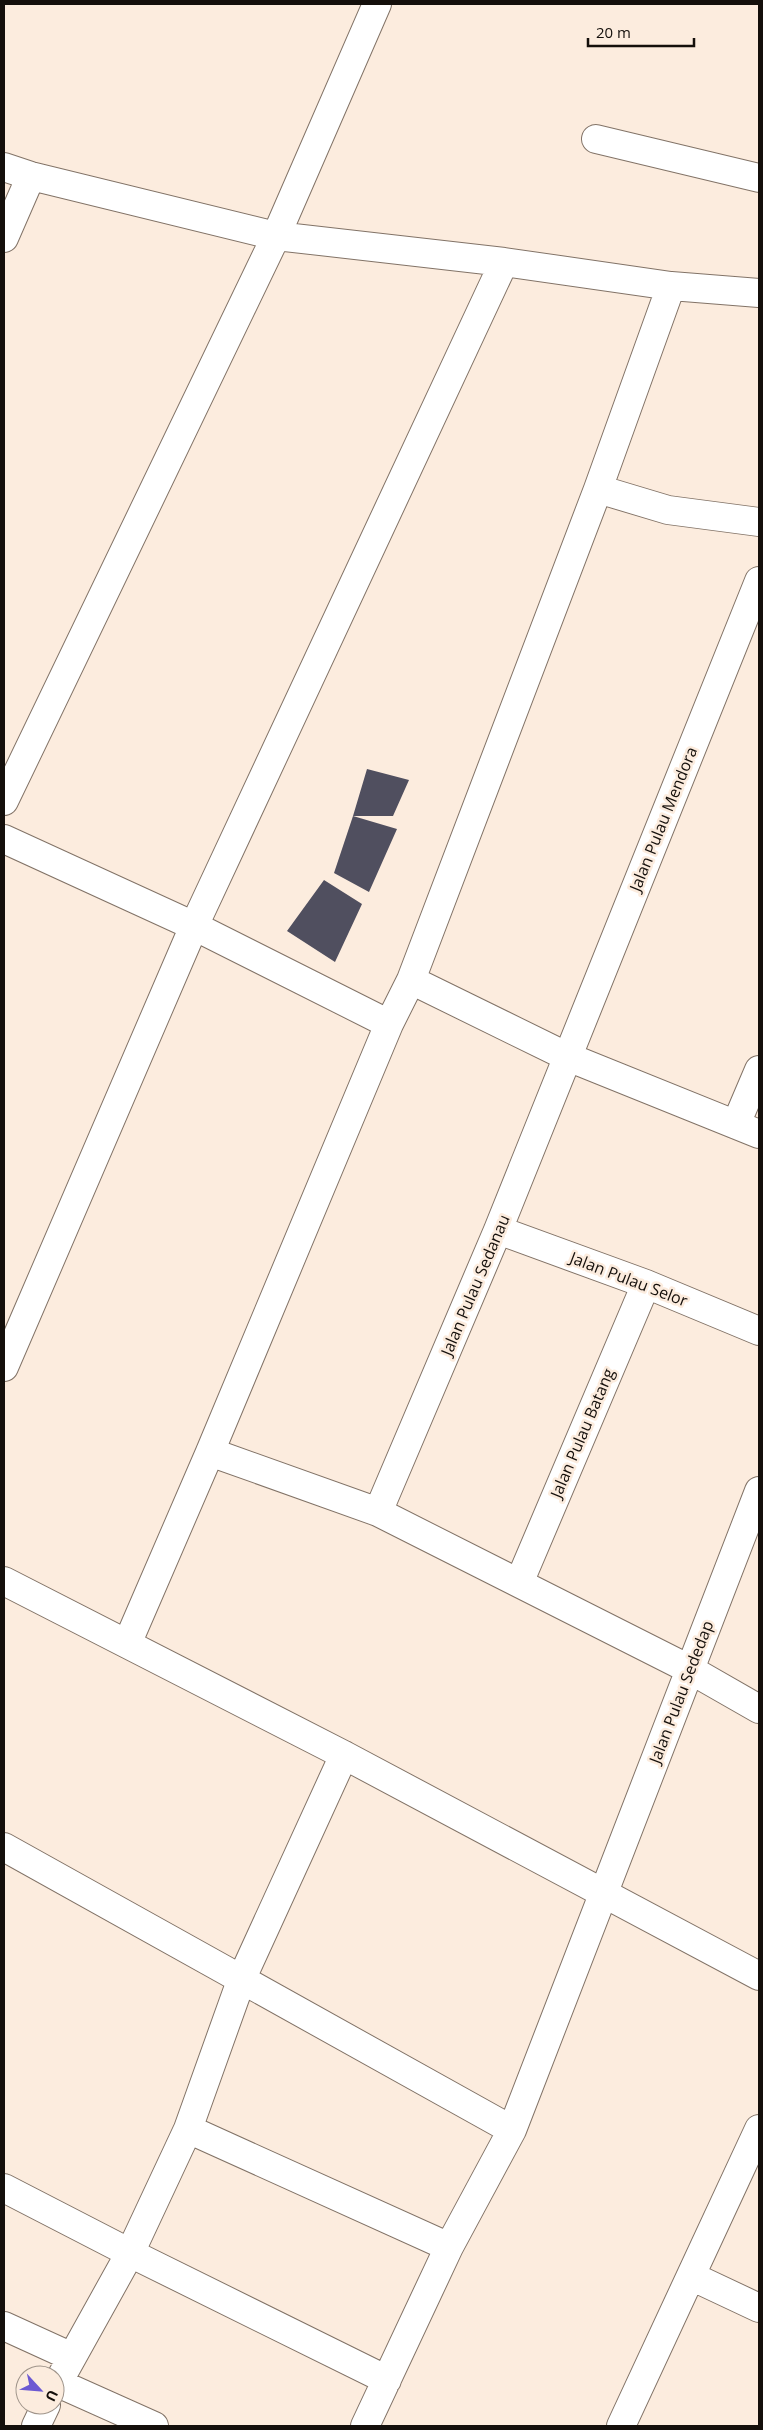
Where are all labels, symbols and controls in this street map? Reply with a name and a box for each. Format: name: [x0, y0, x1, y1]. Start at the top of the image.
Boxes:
scale bar: [588, 15, 694, 47]
text: 20 m: [596, 22, 631, 42]
street label: Jalan Pulau Mendora: [623, 743, 702, 897]
street label: Jalan Pulau Sedanau: [435, 1211, 515, 1361]
street label: Jalan Pulau Selor: [565, 1246, 691, 1312]
street label: Jalan Pulau Batang: [544, 1365, 619, 1503]
street label: Jalan Pulau Sededap: [643, 1617, 718, 1768]
north arrow: [15, 2365, 65, 2415]
text: U: [41, 2387, 63, 2405]

